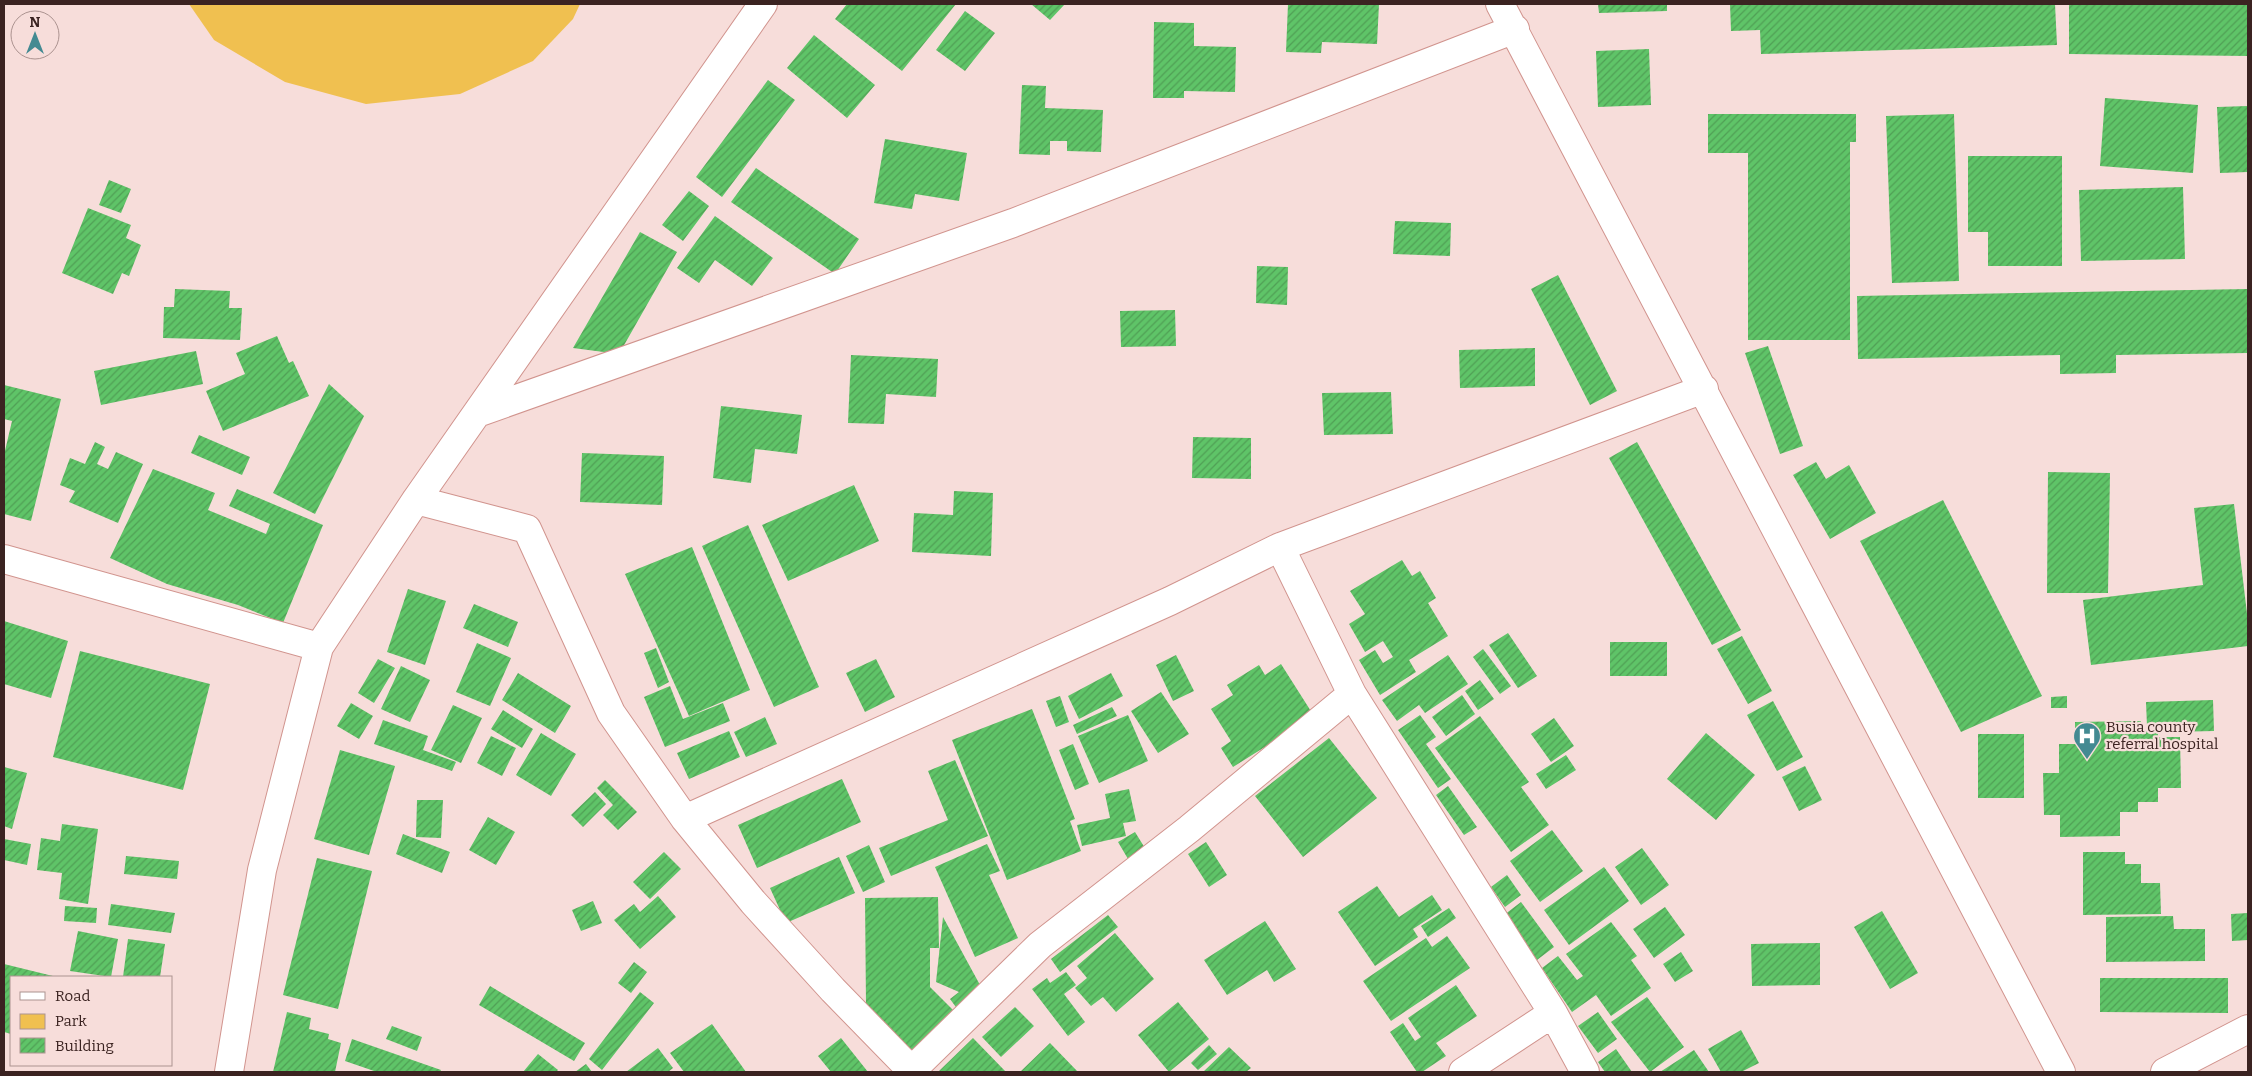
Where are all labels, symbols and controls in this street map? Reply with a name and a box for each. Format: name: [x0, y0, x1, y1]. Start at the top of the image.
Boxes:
north arrow: [10, 10, 60, 60]
text: N: [30, 14, 41, 31]
place label: Busia county referral hospital: [2106, 718, 2218, 753]
hospital icon: Busia county referral hospital: [2072, 721, 2102, 760]
legend: [10, 976, 172, 1066]
text: Road: [55, 987, 90, 1005]
text: Park: [55, 1012, 87, 1030]
text: Building: [55, 1037, 114, 1055]

